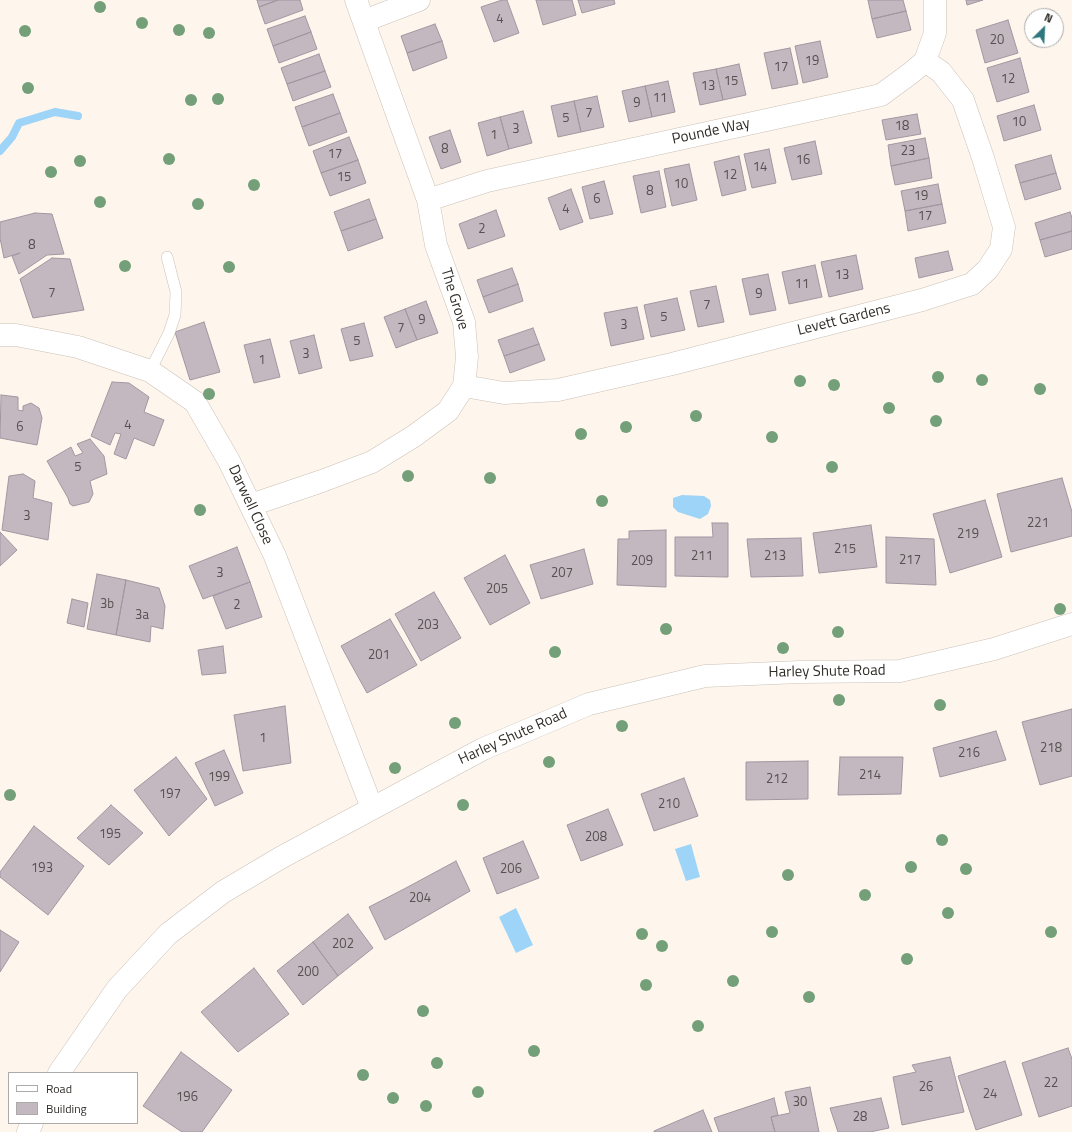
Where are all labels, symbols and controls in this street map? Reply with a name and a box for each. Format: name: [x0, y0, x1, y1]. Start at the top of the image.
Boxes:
north arrow: [1024, 8, 1064, 48]
text: N: [1042, 9, 1055, 27]
house number: 4: [496, 12, 504, 28]
house number: 20: [990, 33, 1004, 49]
house number: 19: [805, 54, 819, 70]
house number: 17: [774, 60, 788, 76]
house number: 12: [1001, 72, 1015, 88]
house number: 15: [724, 74, 738, 90]
house number: 13: [701, 79, 715, 95]
house number: 11: [653, 91, 667, 107]
house number: 9: [633, 96, 641, 112]
house number: 7: [585, 106, 593, 122]
house number: 5: [562, 111, 570, 127]
street label: Pounde Way: [670, 115, 752, 149]
house number: 10: [1012, 115, 1026, 131]
house number: 18: [895, 119, 909, 135]
house number: 3: [512, 122, 520, 138]
house number: 1: [490, 128, 498, 144]
house number: 8: [441, 142, 449, 158]
house number: 23: [901, 144, 915, 160]
house number: 17: [328, 147, 342, 163]
house number: 16: [796, 153, 810, 169]
house number: 14: [753, 160, 767, 176]
house number: 12: [723, 168, 737, 184]
house number: 15: [337, 170, 351, 186]
house number: 10: [674, 177, 688, 193]
house number: 8: [646, 184, 654, 200]
house number: 19: [914, 189, 928, 205]
house number: 6: [593, 192, 601, 208]
house number: 4: [562, 202, 570, 218]
house number: 17: [918, 209, 932, 225]
house number: 2: [478, 222, 486, 238]
house number: 8: [28, 238, 36, 254]
street label: The Grove: [436, 266, 472, 332]
house number: 13: [835, 268, 849, 284]
house number: 11: [795, 277, 809, 293]
house number: 7: [48, 286, 56, 302]
house number: 9: [755, 287, 763, 303]
house number: 7: [703, 298, 711, 314]
street label: Levett Gardens: [796, 300, 892, 340]
house number: 5: [660, 310, 668, 326]
house number: 9: [418, 313, 426, 329]
house number: 3: [620, 318, 628, 334]
house number: 7: [397, 321, 405, 337]
house number: 5: [353, 334, 361, 350]
house number: 3: [302, 347, 310, 363]
house number: 1: [258, 353, 266, 369]
house number: 4: [124, 418, 132, 434]
house number: 6: [16, 420, 24, 436]
house number: 5: [74, 460, 82, 476]
street label: Darwell Close: [224, 462, 276, 548]
house number: 3: [23, 509, 31, 525]
house number: 221: [1027, 516, 1049, 532]
house number: 219: [957, 527, 979, 543]
house number: 215: [834, 542, 856, 558]
house number: 211: [691, 549, 713, 565]
house number: 213: [764, 549, 786, 565]
house number: 217: [899, 553, 921, 569]
house number: 209: [631, 554, 653, 570]
house number: 3: [216, 566, 224, 582]
house number: 207: [551, 566, 573, 582]
house number: 205: [486, 582, 508, 598]
house number: 3b: [100, 597, 114, 613]
house number: 2: [233, 598, 241, 614]
house number: 3a: [135, 608, 149, 624]
house number: 203: [417, 618, 439, 634]
house number: 201: [368, 648, 390, 664]
street label: Harley Shute Road: [768, 662, 886, 682]
street label: Harley Shute Road: [456, 705, 570, 769]
house number: 1: [259, 731, 267, 747]
house number: 218: [1040, 741, 1062, 757]
house number: 216: [958, 746, 980, 762]
house number: 214: [859, 768, 881, 784]
house number: 199: [208, 770, 230, 786]
house number: 212: [766, 772, 788, 788]
house number: 197: [159, 787, 181, 803]
house number: 210: [658, 797, 680, 813]
house number: 195: [99, 827, 121, 843]
house number: 208: [585, 830, 607, 846]
house number: 193: [31, 861, 53, 877]
house number: 206: [500, 862, 522, 878]
house number: 204: [409, 891, 431, 907]
house number: 202: [332, 937, 354, 953]
house number: 200: [297, 965, 319, 981]
legend: [8, 1072, 138, 1124]
house number: 22: [1044, 1076, 1058, 1092]
text: Road: [46, 1079, 72, 1098]
house number: 26: [919, 1080, 933, 1096]
house number: 24: [983, 1087, 997, 1103]
house number: 196: [176, 1090, 198, 1106]
house number: 30: [793, 1095, 807, 1111]
text: Building: [46, 1099, 87, 1118]
house number: 28: [853, 1110, 867, 1126]

